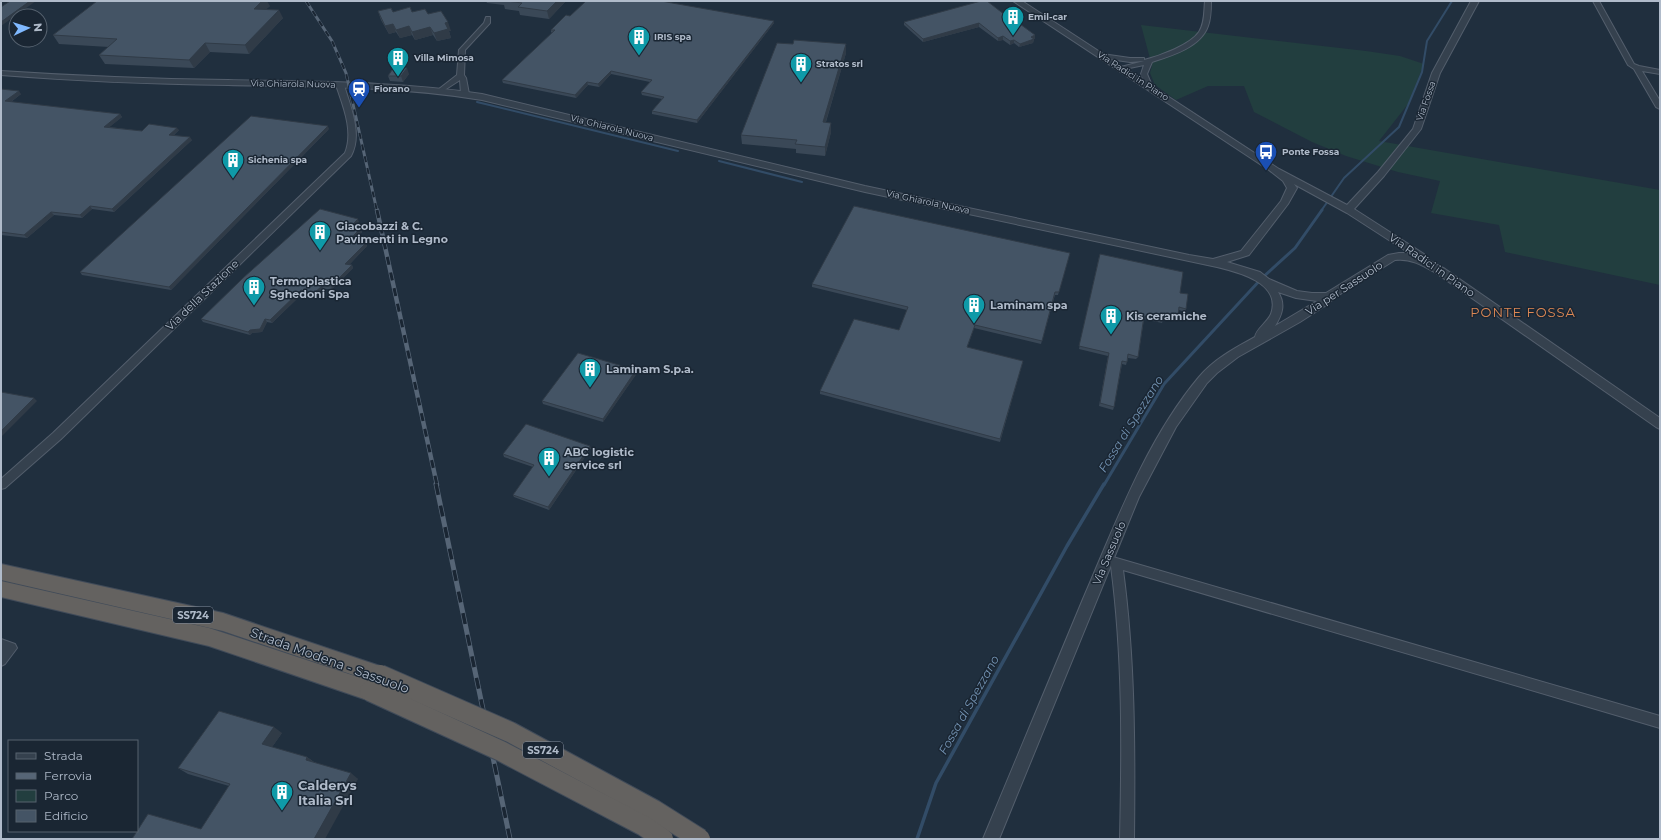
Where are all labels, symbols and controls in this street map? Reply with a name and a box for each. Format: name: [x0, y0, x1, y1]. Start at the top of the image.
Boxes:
building icon: Emil-car: [1000, 4, 1026, 37]
north arrow: [8, 8, 48, 48]
place label: Emil-car: [1028, 11, 1067, 22]
text: N: [31, 22, 45, 32]
building icon: IRIS spa: [626, 24, 652, 57]
place label: IRIS spa: [654, 31, 691, 42]
building icon: Villa Mimosa: [385, 45, 411, 78]
street label: Via Radici in Piano: [1095, 48, 1171, 103]
building icon: Stratos srl: [788, 51, 814, 84]
place label: Villa Mimosa: [413, 52, 474, 63]
place label: Stratos srl: [816, 58, 863, 69]
station icon: Fiorano: [346, 76, 372, 109]
street label: Via Ghiarola Nuova: [250, 77, 336, 90]
street label: Via Fossa: [1414, 79, 1437, 122]
place label: Fiorano: [374, 83, 410, 94]
street label: Via Ghiarola Nuova: [569, 112, 655, 143]
bus stop icon: Ponte Fossa: [1253, 139, 1279, 172]
place label: Ponte Fossa: [1282, 146, 1339, 157]
building icon: Sichenia spa: [220, 147, 246, 180]
place label: Sichenia spa: [248, 154, 307, 165]
street label: Via Ghiarola Nuova: [885, 187, 971, 216]
building icon: Giacobazzi & C. Pavimenti in Legno: [307, 219, 333, 252]
place label: Giacobazzi & C. Pavimenti in Legno: [336, 219, 448, 246]
street label: Via Radici in Piano: [1386, 230, 1478, 300]
street label: Via della Stazione: [163, 256, 242, 333]
street label: Via per Sassuolo: [1303, 258, 1385, 318]
building icon: Termoplastica Sghedoni Spa: [241, 274, 267, 307]
place label: Termoplastica Sghedoni Spa: [270, 274, 352, 301]
building icon: Laminam spa: [961, 292, 987, 325]
place label: Laminam spa: [990, 298, 1068, 312]
building icon: Kis ceramiche: [1098, 303, 1124, 336]
district label: PONTE FOSSA: [1470, 304, 1576, 320]
place label: Kis ceramiche: [1126, 309, 1207, 323]
building icon: Laminam S.p.a.: [577, 356, 603, 389]
place label: Laminam S.p.a.: [606, 362, 694, 376]
water label: Fossa di Spezzano: [1095, 372, 1167, 475]
building icon: ABC logistic service srl: [536, 445, 562, 478]
place label: ABC logistic service srl: [563, 445, 634, 472]
street label: Via Sassuolo: [1089, 519, 1129, 587]
road number: SS724: [173, 607, 213, 623]
street label: Strada Modena - Sassuolo: [248, 624, 412, 696]
water label: Fossa di Spezzano: [935, 652, 1002, 757]
legend: [8, 740, 138, 832]
road number: SS724: [523, 742, 563, 758]
text: Strada: [44, 748, 83, 763]
text: Ferrovia: [44, 768, 92, 783]
place label: Calderys Italia Srl: [298, 777, 357, 808]
building icon: Calderys Italia Srl: [269, 779, 295, 812]
text: Parco: [44, 788, 78, 803]
text: Edificio: [44, 808, 88, 823]

